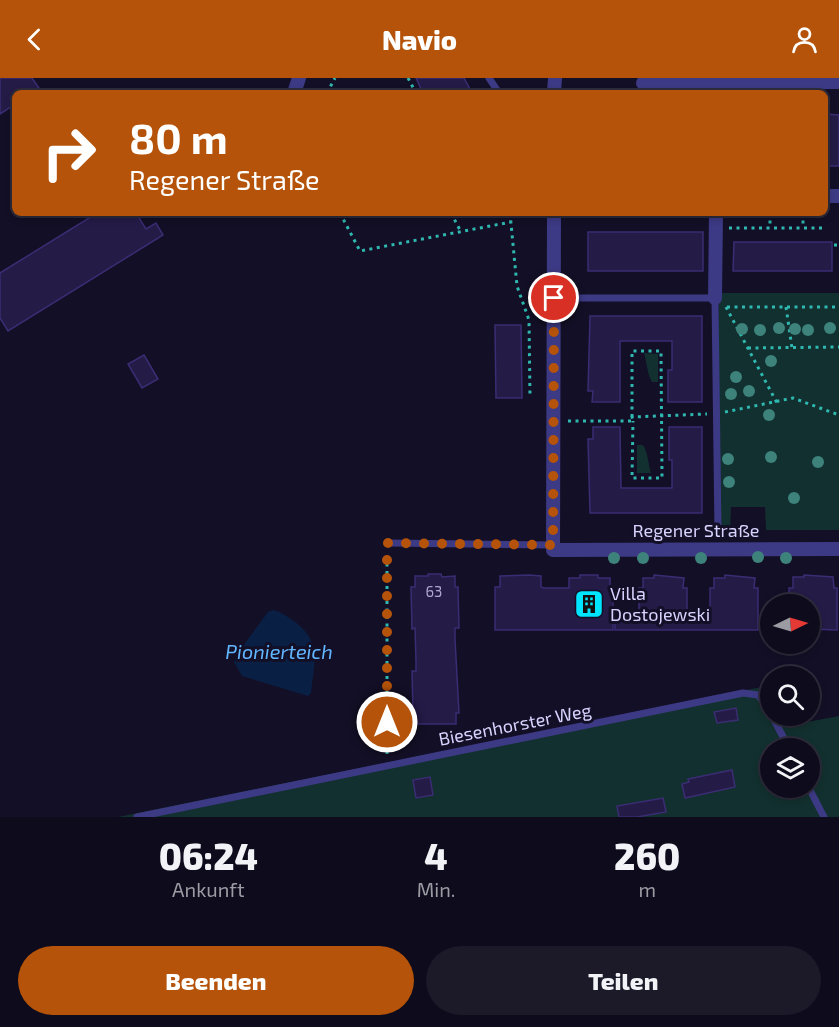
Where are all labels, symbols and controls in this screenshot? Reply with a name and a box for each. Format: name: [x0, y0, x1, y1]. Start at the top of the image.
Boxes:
icon: back: [18, 23, 51, 56]
text: Navio: [382, 23, 457, 55]
icon: person: [788, 23, 821, 56]
text: 80 m: [129, 112, 228, 162]
icon: right: [30, 114, 108, 192]
text: Regener Straße: [129, 163, 320, 195]
pin: [528, 272, 579, 323]
icon: arrive: [537, 281, 570, 314]
street label: Regener Straße: [632, 519, 760, 541]
house number: 63: [426, 582, 442, 600]
place label: Villa Dostojewski: [610, 582, 710, 625]
building icon: Villa Dostojewski: [573, 588, 605, 620]
north arrow: [760, 594, 820, 654]
map controls: [760, 594, 820, 798]
water label: Pionierteich: [225, 639, 333, 663]
button: search: [760, 666, 820, 726]
position arrow: [355, 690, 419, 754]
street label: Biesenhorster Weg: [437, 698, 593, 750]
button: layers: [760, 738, 820, 798]
text: 06:24: [159, 834, 258, 877]
text: 4: [424, 834, 448, 877]
text: 260: [614, 834, 680, 877]
text: Ankunft: [172, 877, 245, 901]
text: Min.: [417, 877, 455, 901]
text: m: [638, 877, 656, 901]
button: Beenden: [18, 946, 414, 1015]
button: Teilen: [426, 946, 821, 1015]

